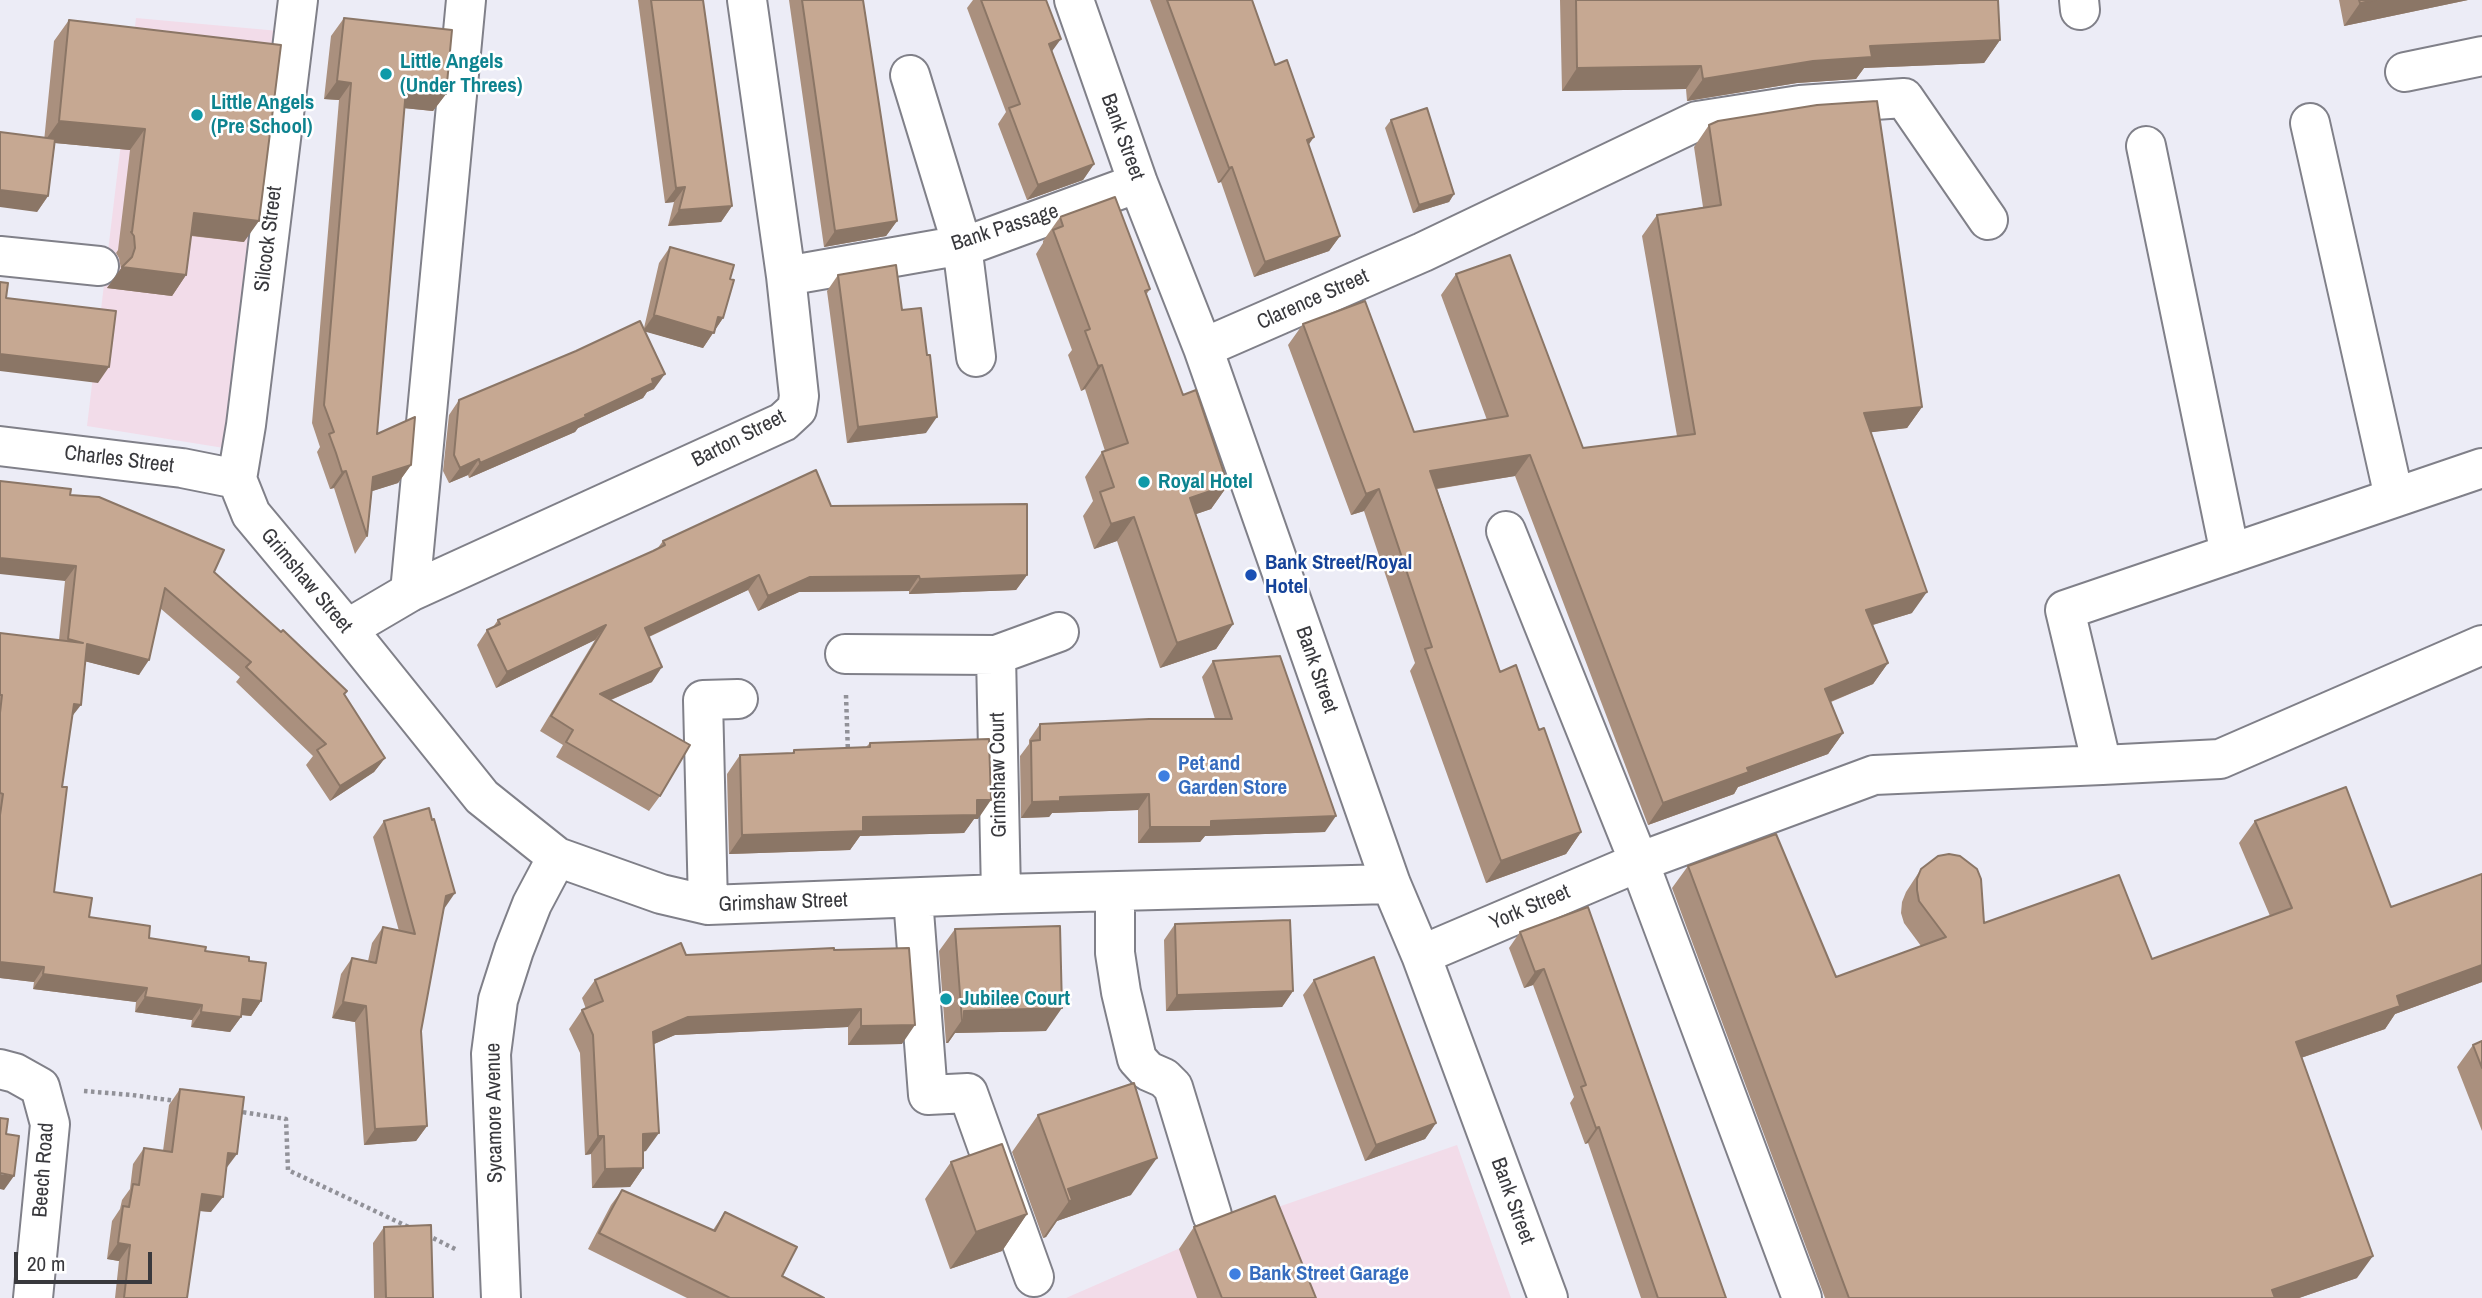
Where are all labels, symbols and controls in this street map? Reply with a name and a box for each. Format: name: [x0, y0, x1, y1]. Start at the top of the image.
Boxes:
place label: Little Angels (Under Threes): [400, 49, 522, 99]
marker: Little Angels (Under Threes): [378, 66, 394, 82]
place label: Little Angels (Pre School): [211, 90, 314, 140]
street label: Bank Street: [1095, 90, 1149, 184]
marker: Little Angels (Pre School): [189, 107, 205, 123]
street label: Silcock Street: [250, 185, 288, 293]
street label: Bank Passage: [948, 199, 1062, 257]
street label: Clarence Street: [1253, 264, 1373, 336]
street label: Barton Street: [688, 405, 790, 473]
street label: Charles Street: [63, 441, 175, 479]
place label: Royal Hotel: [1158, 469, 1253, 495]
marker: Royal Hotel: [1136, 474, 1152, 490]
street label: Grimshaw Street: [255, 523, 357, 639]
place label: Bank Street/Royal Hotel: [1265, 550, 1412, 600]
marker: Bank Street/Royal Hotel: [1243, 567, 1259, 583]
street label: Bank Street: [1289, 623, 1343, 717]
street label: Grimshaw Court: [985, 712, 1013, 838]
place label: Pet and Garden Store: [1178, 751, 1287, 801]
marker: Pet and Garden Store: [1156, 768, 1172, 784]
street label: York Street: [1486, 880, 1574, 936]
street label: Grimshaw Street: [718, 888, 848, 918]
place label: Jubilee Court: [960, 986, 1070, 1012]
marker: Jubilee Court: [938, 991, 954, 1007]
street label: Sycamore Avenue: [481, 1043, 509, 1183]
street label: Beech Road: [28, 1122, 60, 1218]
street label: Bank Street: [1485, 1154, 1539, 1248]
scale bar: [18, 1238, 156, 1282]
text: 20 m: [27, 1249, 65, 1278]
place label: Bank Street Garage: [1249, 1261, 1409, 1287]
marker: Bank Street Garage: [1227, 1266, 1243, 1282]

